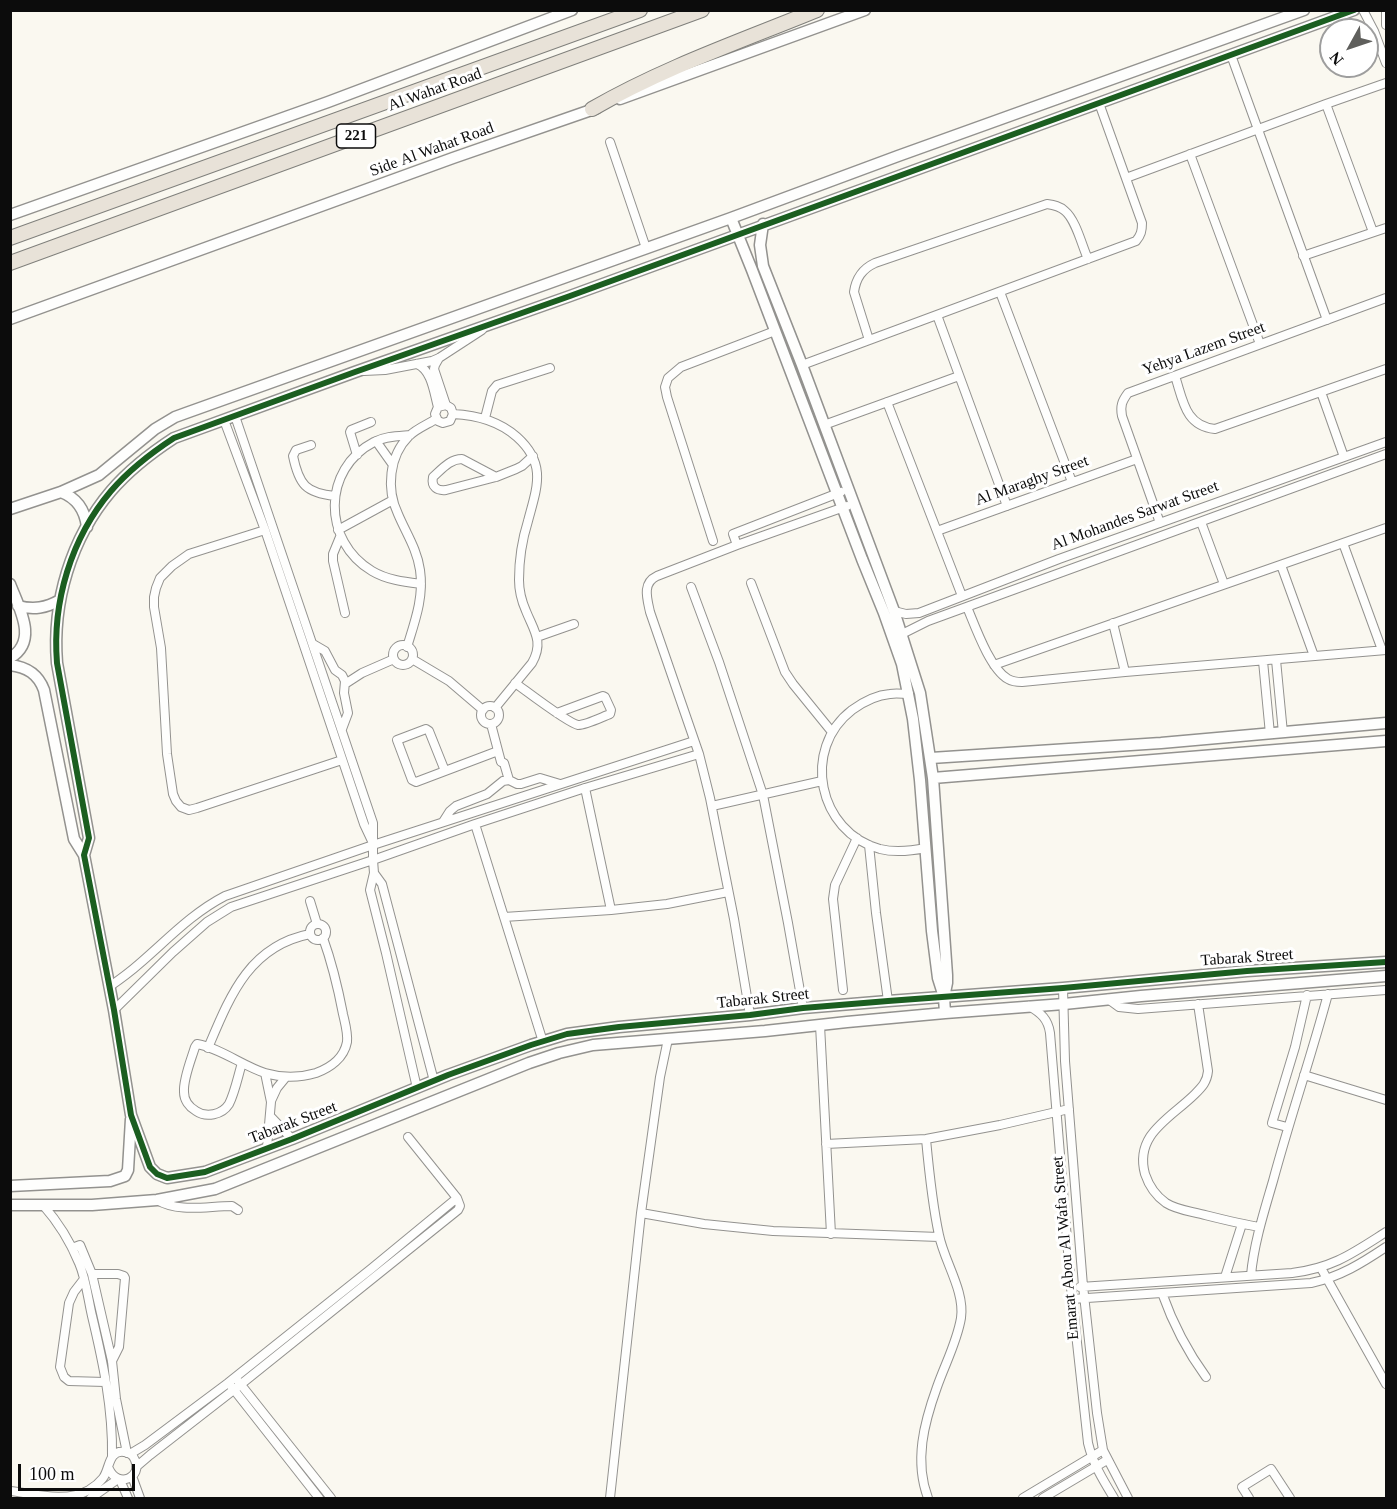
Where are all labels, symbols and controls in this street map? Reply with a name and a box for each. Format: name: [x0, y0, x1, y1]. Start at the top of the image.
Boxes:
north arrow: [1319, 18, 1379, 78]
text: N: [1326, 49, 1347, 68]
street label: Al Wahat Road: [380, 62, 490, 118]
street label: Side Al Wahat Road: [360, 116, 504, 184]
road number: 221: [336, 124, 376, 148]
street label: Yehya Lazem Street: [1132, 315, 1276, 383]
street label: Al Maraghy Street: [966, 449, 1098, 513]
street label: Al Mohandes Sarwat Street: [1036, 472, 1234, 560]
street label: Tabarak Street: [1192, 945, 1302, 971]
street label: Tabarak Street: [708, 984, 818, 1014]
street label: Tabarak Street: [239, 1095, 347, 1151]
street label: Emarat Abou Al Wafa Street: [1047, 1144, 1085, 1352]
scale bar: [21, 1452, 138, 1490]
text: 100 m: [29, 1464, 75, 1484]

